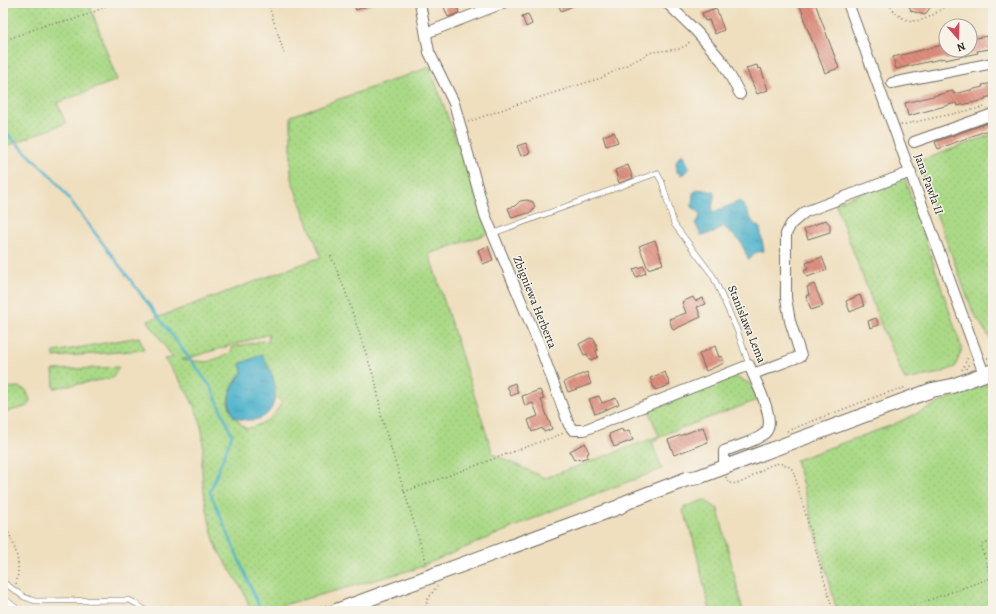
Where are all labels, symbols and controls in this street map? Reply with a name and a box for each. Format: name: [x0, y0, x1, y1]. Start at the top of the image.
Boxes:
north arrow: [938, 18, 978, 58]
text: N: [955, 39, 968, 55]
street label: Jana Pawła II: [911, 151, 947, 217]
street label: Zbigniewa Herberta: [509, 253, 561, 351]
street label: Stanisława Lema: [724, 283, 770, 366]

